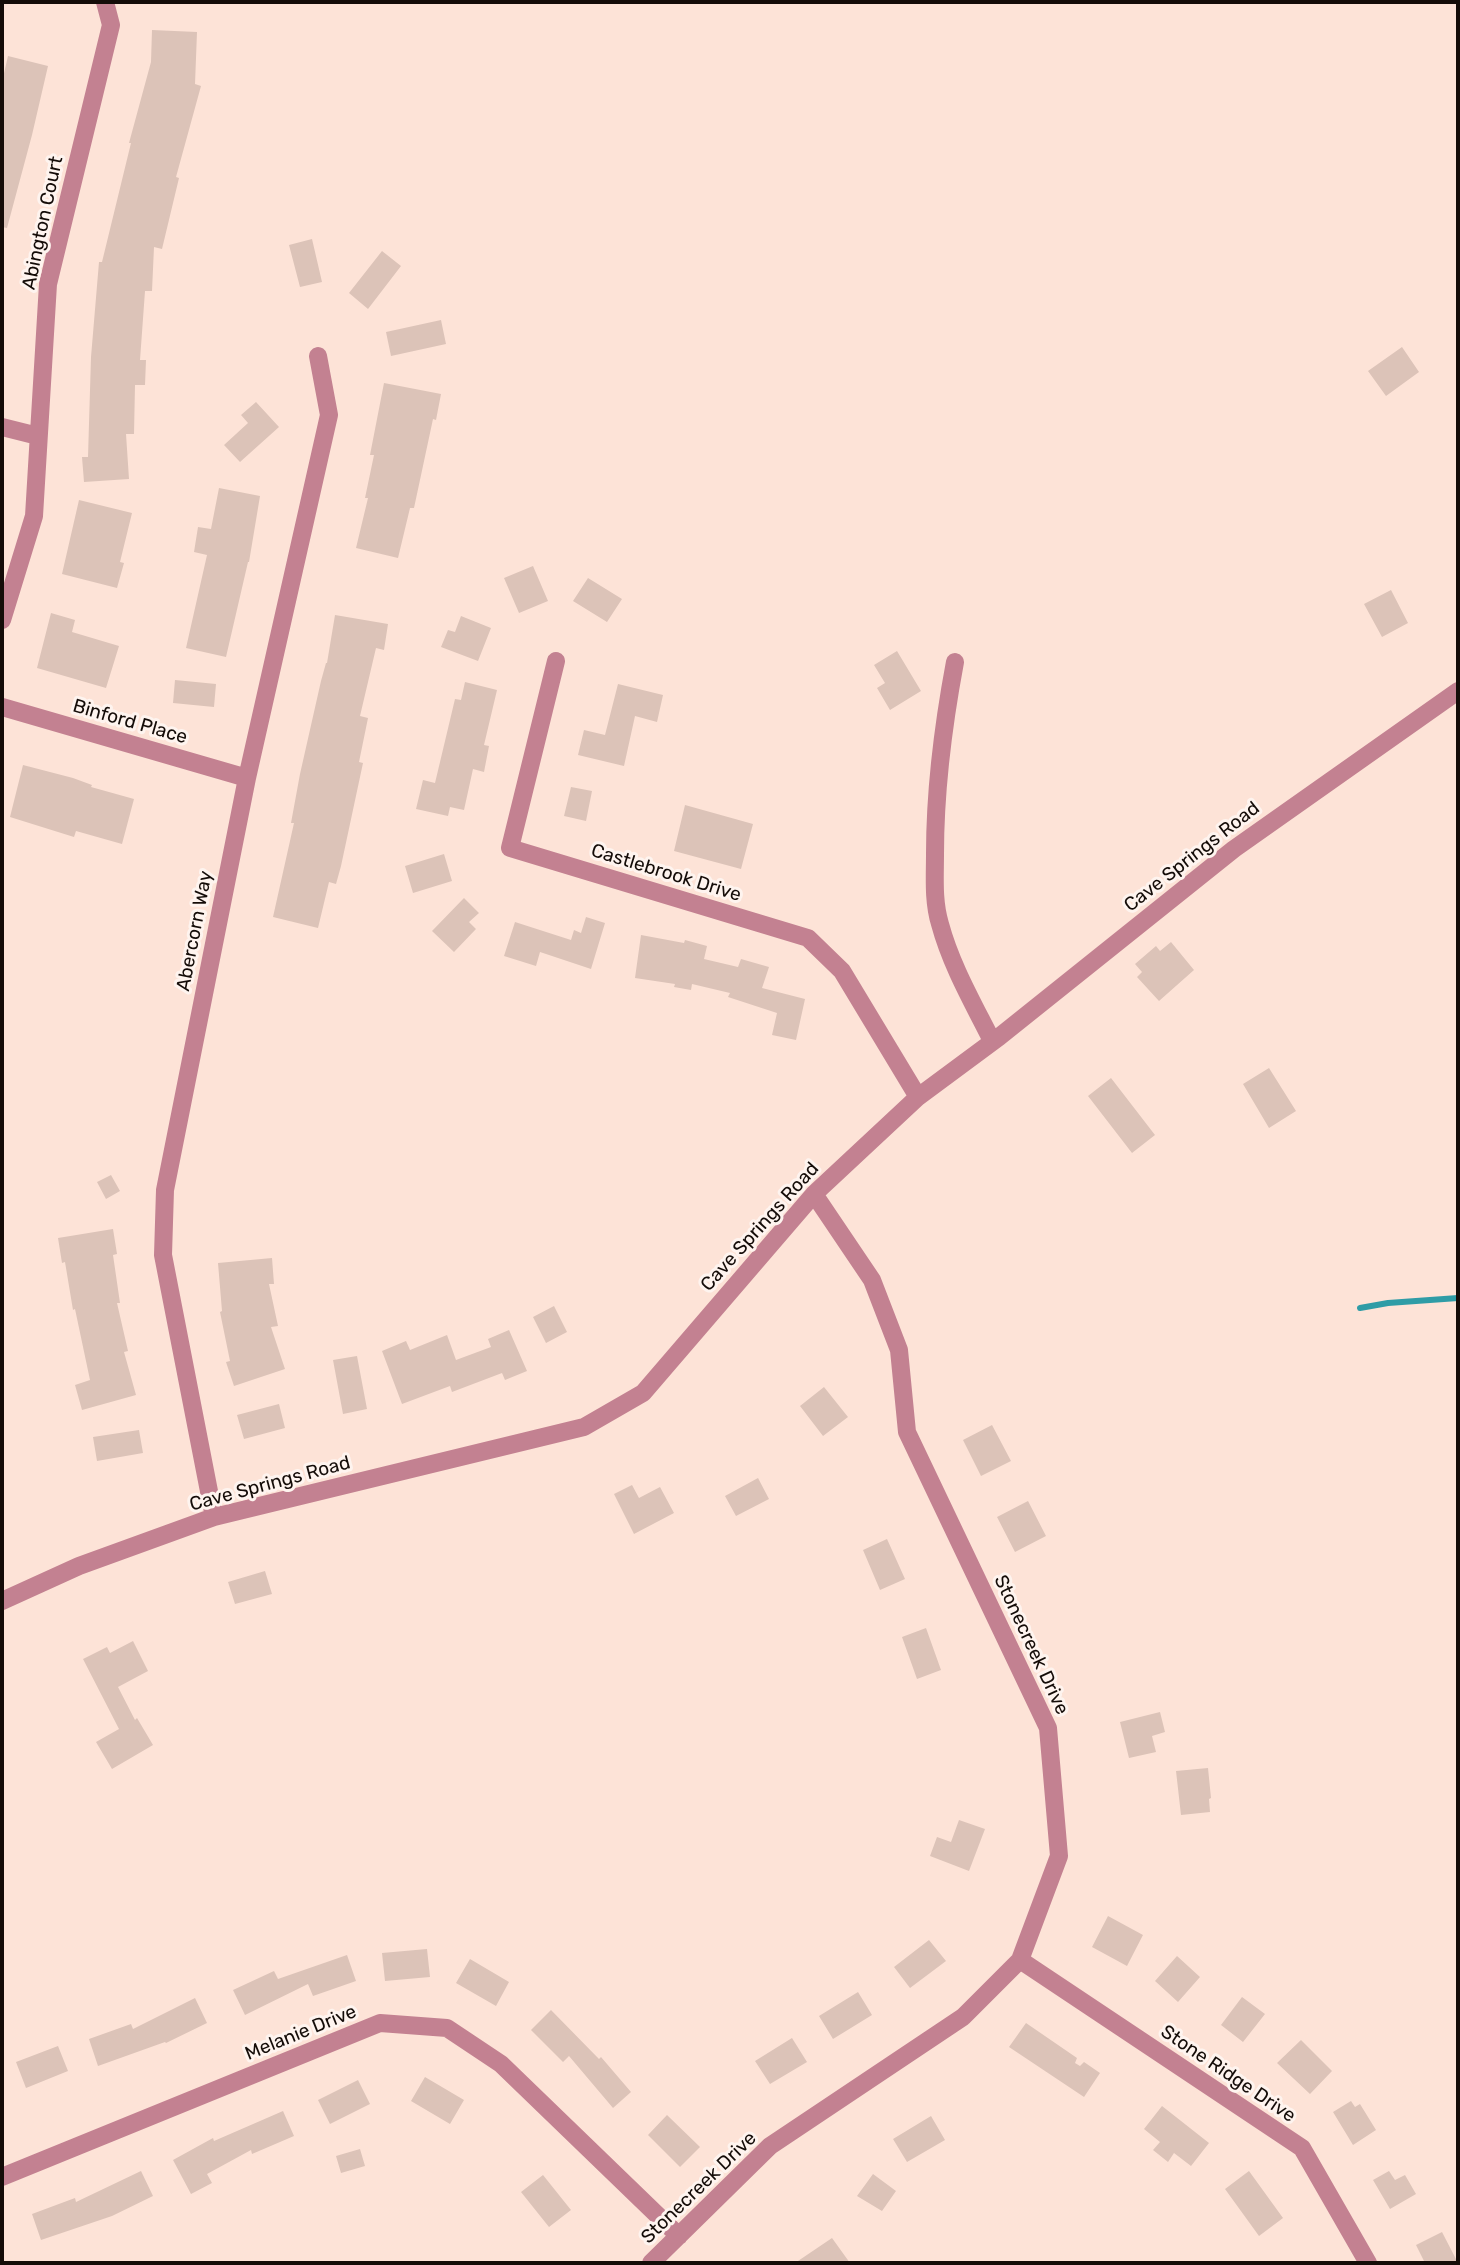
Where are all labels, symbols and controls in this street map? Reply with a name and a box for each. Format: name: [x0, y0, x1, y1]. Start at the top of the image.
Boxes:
street label: Abington Court: [18, 154, 68, 292]
street label: Binford Place: [70, 695, 190, 749]
street label: Cave Springs Road: [1120, 797, 1264, 917]
street label: Castlebrook Drive: [588, 839, 744, 907]
street label: Abercorn Way: [172, 869, 218, 993]
street label: Cave Springs Road: [696, 1158, 824, 1296]
street label: Cave Springs Road: [187, 1452, 353, 1516]
street label: Stonecreek Drive: [989, 1572, 1073, 1718]
street label: Melanie Drive: [242, 2000, 360, 2066]
street label: Stone Ridge Drive: [1156, 2020, 1300, 2128]
street label: Stonecreek Drive: [637, 2127, 761, 2249]

